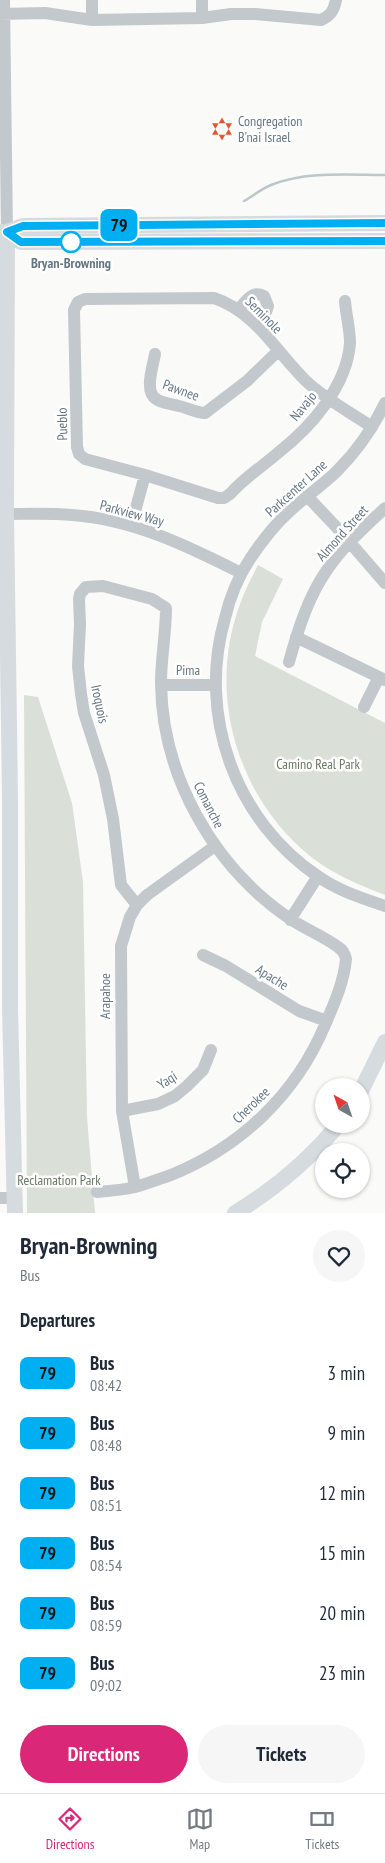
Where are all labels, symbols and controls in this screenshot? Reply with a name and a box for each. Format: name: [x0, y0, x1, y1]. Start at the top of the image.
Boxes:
place label: Congregation B'nai Israel: [238, 112, 303, 146]
synagogue icon: Congregation B'nai Israel: [209, 116, 235, 142]
line badge: 79: [96, 209, 142, 241]
text: 79: [110, 213, 128, 236]
marker: Bryan-Browning: [60, 231, 82, 253]
place label: Bryan-Browning: [31, 254, 111, 272]
street label: Seminole: [242, 293, 286, 337]
street label: Pawnee: [160, 375, 202, 405]
street label: Navajo: [286, 387, 320, 425]
street label: Pueblo: [53, 407, 71, 441]
street label: Parkcenter Lane: [261, 455, 331, 520]
street label: Parkview Way: [98, 496, 167, 530]
street label: Almond Street: [312, 501, 372, 565]
street label: Pima: [176, 661, 200, 679]
street label: Iroquois: [87, 683, 113, 725]
park label: Camino Real Park: [276, 755, 360, 773]
street label: Comanche: [190, 779, 228, 831]
street label: Apache: [252, 960, 292, 994]
street label: Arapahoe: [96, 973, 114, 1019]
street label: Yaqi: [154, 1067, 180, 1093]
north arrow: [315, 1078, 370, 1132]
map controls: [315, 1078, 370, 1198]
street label: Cherokee: [229, 1083, 274, 1127]
button: locate: [315, 1143, 370, 1198]
park label: Reclamation Park: [17, 1171, 101, 1189]
text: Bryan-Browning: [20, 1230, 157, 1261]
button: heart: [313, 1230, 365, 1282]
text: Bus: [20, 1265, 40, 1285]
text: Departures: [20, 1308, 95, 1332]
text: Bus: [90, 1351, 114, 1375]
text: 79: [39, 1361, 56, 1384]
text: 3 min: [328, 1361, 365, 1385]
text: 08:42: [90, 1375, 122, 1395]
text: Bus: [90, 1411, 114, 1435]
text: 79: [39, 1421, 56, 1444]
text: 9 min: [328, 1421, 365, 1445]
text: 08:48: [90, 1435, 122, 1455]
text: Bus: [90, 1471, 114, 1495]
text: 79: [39, 1481, 56, 1504]
text: 12 min: [319, 1481, 365, 1505]
text: 08:51: [90, 1495, 122, 1515]
text: Bus: [90, 1531, 114, 1555]
text: 79: [39, 1541, 56, 1564]
text: 15 min: [319, 1541, 365, 1565]
text: 08:54: [90, 1555, 122, 1575]
text: Bus: [90, 1591, 114, 1615]
text: 79: [39, 1601, 56, 1624]
text: 20 min: [319, 1601, 365, 1625]
text: 08:59: [90, 1615, 122, 1635]
text: Bus: [90, 1651, 114, 1675]
text: 79: [39, 1661, 56, 1684]
text: 23 min: [319, 1661, 365, 1685]
text: 09:02: [90, 1675, 122, 1695]
button: Directions: [20, 1725, 188, 1783]
button: Tickets: [198, 1725, 365, 1783]
tab: Directions: [46, 1805, 94, 1853]
tab: Map: [186, 1805, 214, 1853]
tab: Tickets: [305, 1805, 339, 1853]

